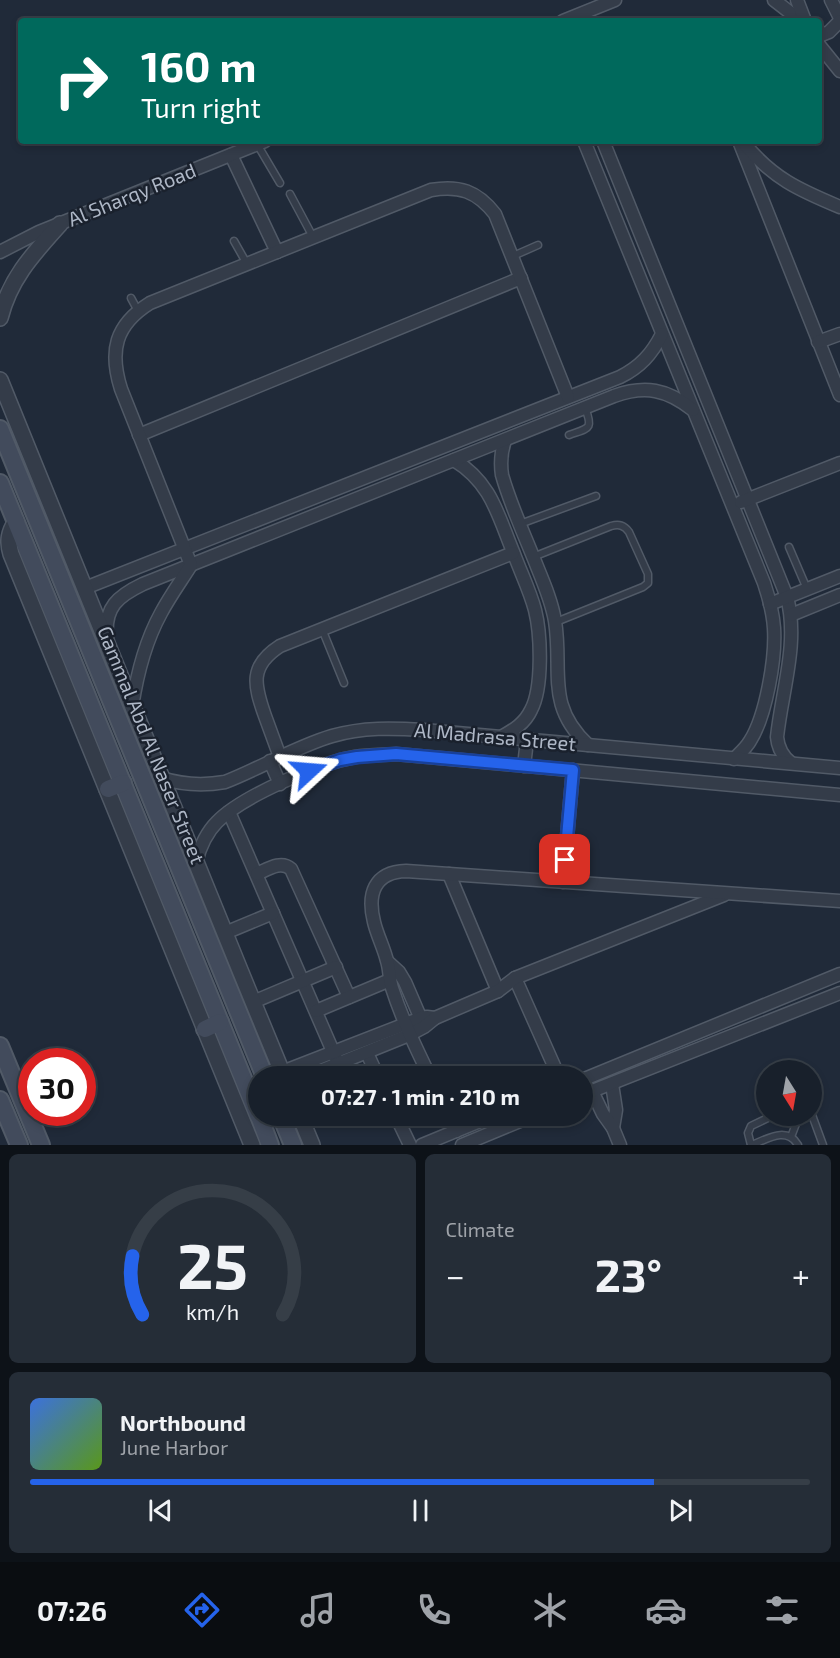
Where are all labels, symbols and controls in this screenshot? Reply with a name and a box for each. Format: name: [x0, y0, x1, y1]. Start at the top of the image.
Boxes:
text: 160 m: [141, 40, 257, 90]
icon: right: [42, 42, 120, 120]
text: Turn right: [141, 91, 261, 123]
street label: Al Sharqy Road: [64, 157, 199, 231]
street label: Gammal Abd Al Naser Street: [93, 622, 211, 867]
street label: Al Madrasa Street: [413, 717, 577, 755]
position arrow: [277, 739, 341, 803]
pin: [539, 834, 590, 885]
icon: arrive: [548, 843, 581, 876]
speed limit sign: 30: [18, 1048, 96, 1126]
north arrow: [756, 1060, 822, 1126]
map controls: [756, 1060, 822, 1126]
text: 07:27 · 1 min · 210 m: [321, 1083, 520, 1109]
text: Climate: [446, 1217, 515, 1241]
text: 25: [177, 1227, 248, 1302]
text: 23°: [595, 1247, 662, 1301]
text: −: [446, 1255, 465, 1295]
text: +: [792, 1255, 810, 1295]
text: km/h: [186, 1300, 239, 1325]
text: Northbound: [120, 1409, 246, 1435]
text: June Harbor: [120, 1435, 228, 1459]
icon: previous: [144, 1494, 177, 1527]
icon: pause: [404, 1494, 437, 1527]
icon: next: [664, 1494, 697, 1527]
icon: directions: [181, 1589, 223, 1631]
icon: music: [297, 1589, 339, 1631]
icon: phone: [413, 1589, 455, 1631]
icon: climate: [529, 1589, 571, 1631]
icon: car: [645, 1589, 687, 1631]
icon: filters: [761, 1589, 803, 1631]
text: 07:26: [37, 1594, 107, 1626]

